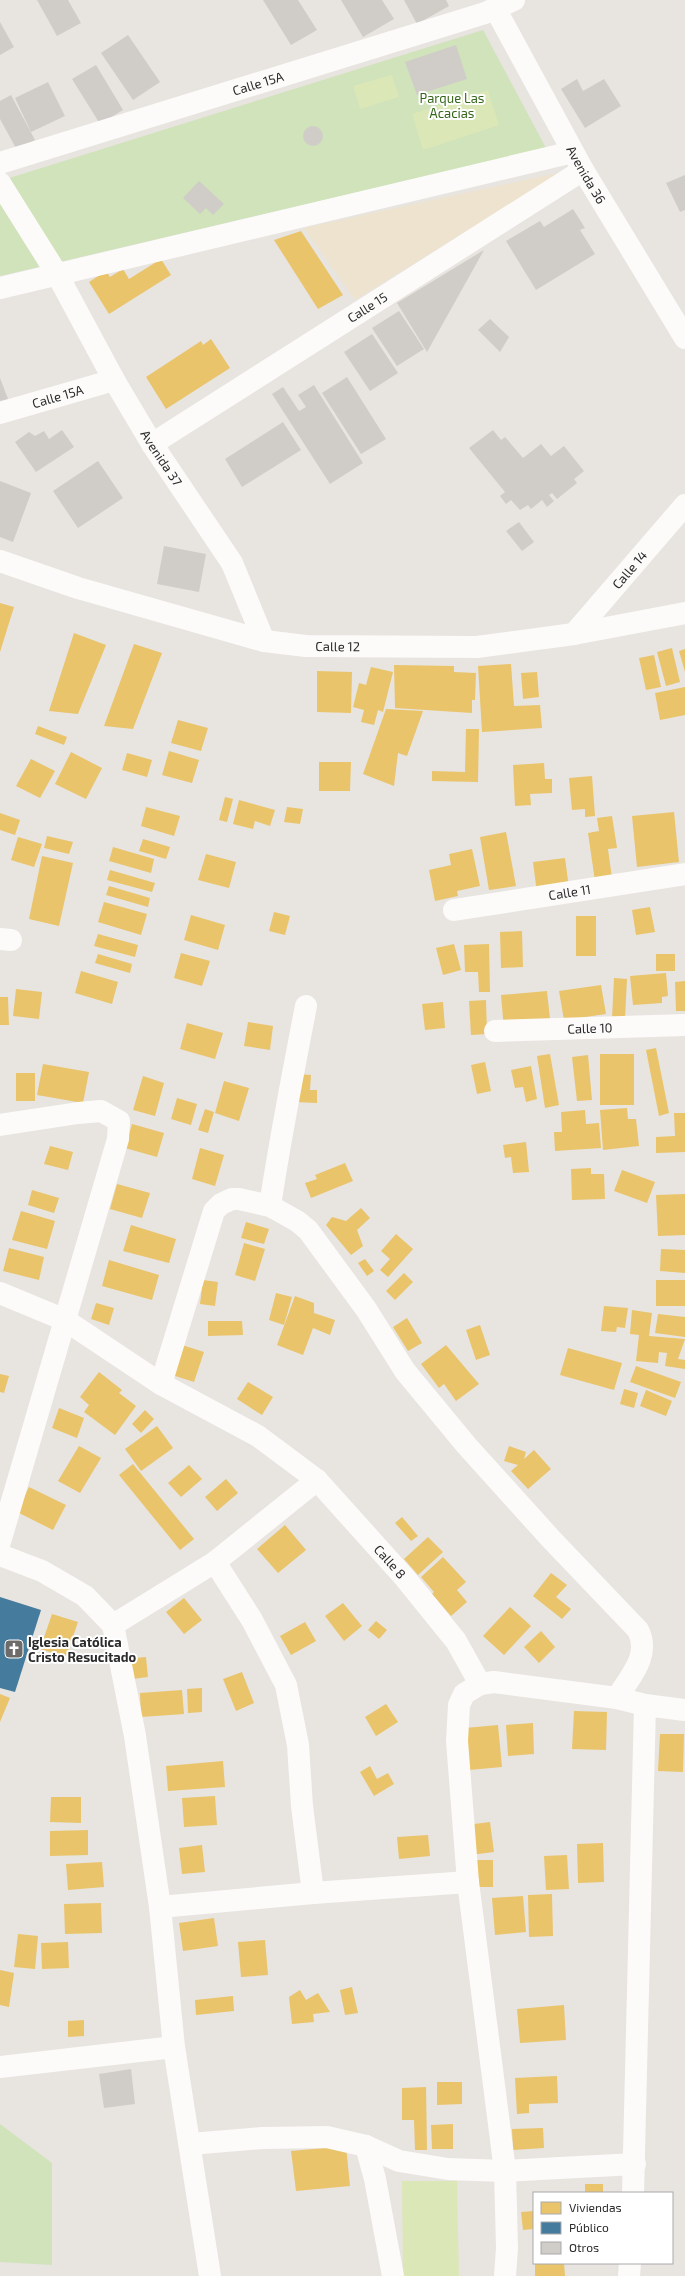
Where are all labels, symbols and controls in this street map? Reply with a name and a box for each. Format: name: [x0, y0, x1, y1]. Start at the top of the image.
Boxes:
street label: Calle 15A: [231, 68, 285, 99]
park label: Parque Las Acacias: [420, 90, 484, 121]
street label: Avenida 36: [563, 143, 610, 207]
street label: Calle 15: [344, 289, 390, 326]
street label: Calle 15A: [30, 381, 85, 411]
street label: Avenida 37: [137, 427, 186, 489]
street label: Calle 14: [609, 547, 650, 592]
street label: Calle 12: [315, 638, 360, 654]
street label: Calle 11: [547, 881, 592, 903]
street label: Calle 10: [567, 1019, 613, 1037]
street label: Calle 8: [371, 1541, 410, 1582]
place label: Iglesia Católica Cristo Resucitado: [28, 1634, 136, 1665]
church icon: Iglesia Católica Cristo Resucitado: [3, 1638, 25, 1660]
legend: [533, 2192, 673, 2264]
text: Viviendas: [569, 2200, 622, 2214]
text: Público: [569, 2220, 609, 2234]
text: Otros: [569, 2240, 599, 2254]

